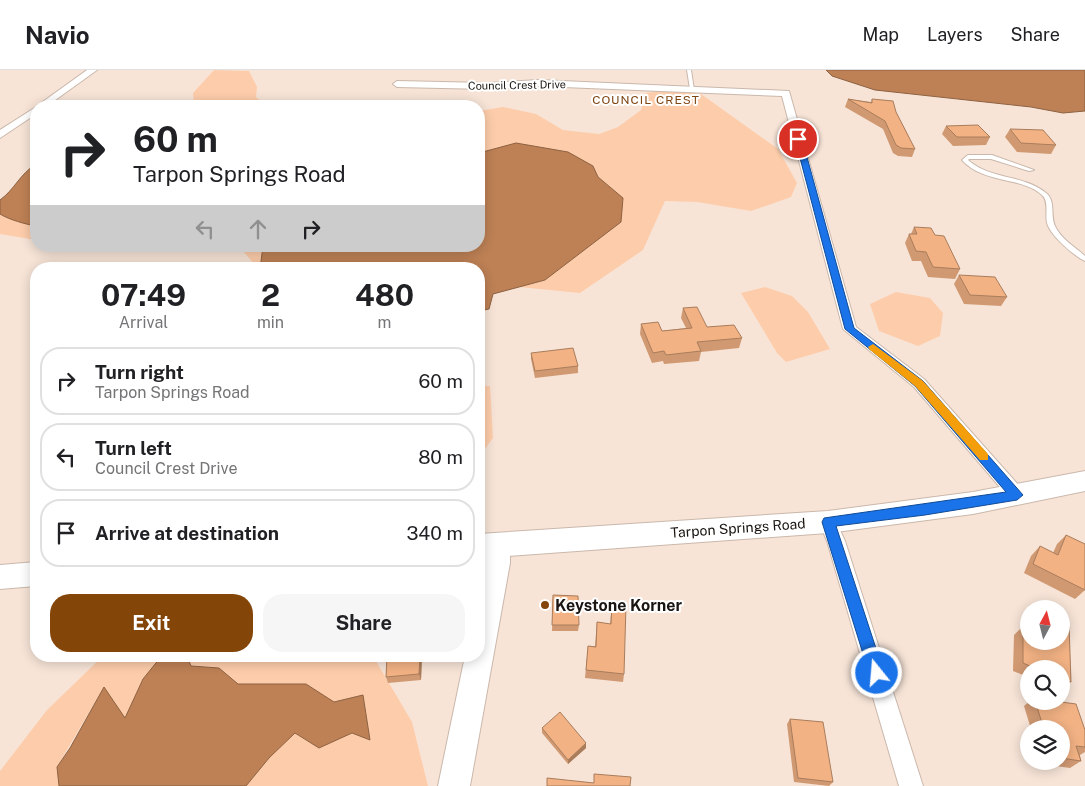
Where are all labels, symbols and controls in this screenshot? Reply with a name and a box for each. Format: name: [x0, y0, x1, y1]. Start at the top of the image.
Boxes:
text: Navio: [25, 21, 90, 49]
text: Map: [863, 24, 899, 45]
text: Layers: [927, 24, 983, 45]
text: Share: [1011, 24, 1060, 45]
street label: Council Crest Drive: [468, 78, 566, 92]
district label: COUNCIL CREST: [592, 93, 700, 107]
pin: [777, 118, 819, 160]
text: 60 m: [133, 119, 218, 160]
icon: right: [50, 120, 115, 185]
icon: arrive: [784, 125, 812, 153]
text: Tarpon Springs Road: [133, 161, 346, 187]
icon: left: [191, 215, 219, 243]
icon: ahead: [244, 215, 272, 243]
icon: right: [297, 215, 325, 243]
text: 07:49: [101, 277, 186, 313]
text: 2: [261, 277, 280, 313]
text: 480: [355, 277, 414, 313]
text: Arrival: [119, 313, 168, 332]
text: min: [257, 313, 284, 332]
text: m: [378, 313, 391, 332]
text: Turn right: [95, 361, 184, 383]
icon: right: [52, 367, 80, 395]
text: 60 m: [419, 370, 463, 392]
text: Tarpon Springs Road: [95, 383, 250, 402]
text: Turn left: [95, 437, 172, 459]
icon: left: [52, 443, 80, 471]
text: 80 m: [418, 446, 463, 468]
text: Council Crest Drive: [95, 459, 238, 478]
street label: Tarpon Springs Road: [670, 515, 806, 541]
icon: arrive: [52, 519, 80, 547]
text: Arrive at destination: [95, 522, 279, 544]
text: 340 m: [406, 522, 463, 544]
button: Exit: [50, 594, 253, 652]
button: Share: [263, 594, 465, 652]
place label: Keystone Korner: [555, 596, 682, 615]
marker: Keystone Korner: [539, 599, 551, 611]
north arrow: [1020, 600, 1070, 650]
map controls: [1020, 600, 1070, 770]
position arrow: [850, 646, 902, 698]
button: search: [1020, 660, 1070, 710]
button: layers: [1020, 720, 1070, 770]

